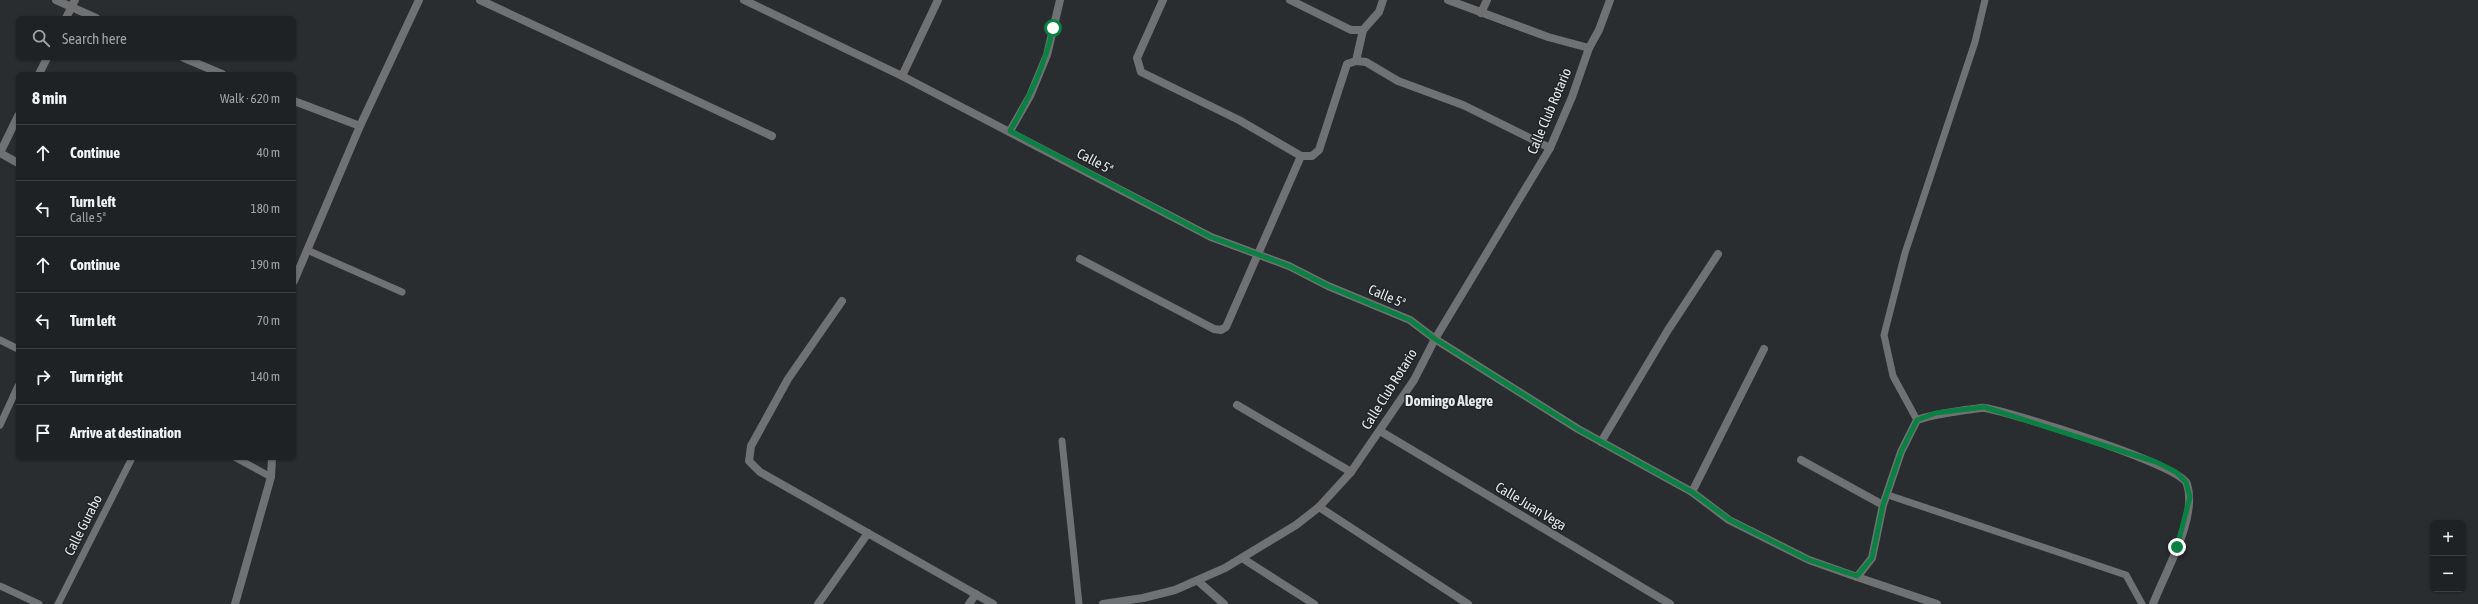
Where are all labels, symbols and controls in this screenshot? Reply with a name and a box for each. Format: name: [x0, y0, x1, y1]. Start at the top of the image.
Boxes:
search box: [16, 16, 296, 60]
route start: [1044, 19, 1062, 37]
icon: search: [30, 27, 52, 49]
text: Search here: [62, 30, 127, 47]
street label: Calle Club Rotario: [1524, 66, 1574, 156]
text: 8 min: [32, 88, 67, 108]
text: Walk · 620 m: [220, 91, 280, 106]
icon: ahead: [32, 142, 54, 164]
text: Continue: [70, 144, 120, 161]
text: 40 m: [257, 145, 280, 160]
street label: Calle 5ª: [1074, 145, 1116, 177]
text: Turn left: [70, 193, 116, 210]
icon: left: [32, 198, 54, 220]
text: 180 m: [251, 201, 280, 216]
text: Calle 5ª: [70, 210, 106, 225]
icon: ahead: [32, 254, 54, 276]
text: Continue: [70, 256, 120, 273]
text: 190 m: [251, 257, 280, 272]
street label: Calle 5ª: [1366, 281, 1408, 311]
icon: left: [32, 310, 54, 332]
text: Turn left: [70, 312, 116, 329]
text: 70 m: [257, 313, 280, 328]
street label: Calle Club Rotario: [1358, 346, 1420, 432]
icon: right: [32, 366, 54, 388]
text: Turn right: [70, 368, 123, 385]
text: 140 m: [251, 369, 280, 384]
district label: Domingo Alegre: [1405, 392, 1493, 409]
icon: arrive: [32, 422, 54, 444]
text: Arrive at destination: [70, 424, 181, 441]
street label: Calle Juan Vega: [1493, 479, 1569, 533]
street label: Calle Gurabo: [61, 492, 105, 558]
map controls: [2430, 520, 2466, 592]
button: +: [2430, 520, 2466, 556]
route end: [2168, 538, 2186, 556]
button: −: [2430, 556, 2466, 592]

